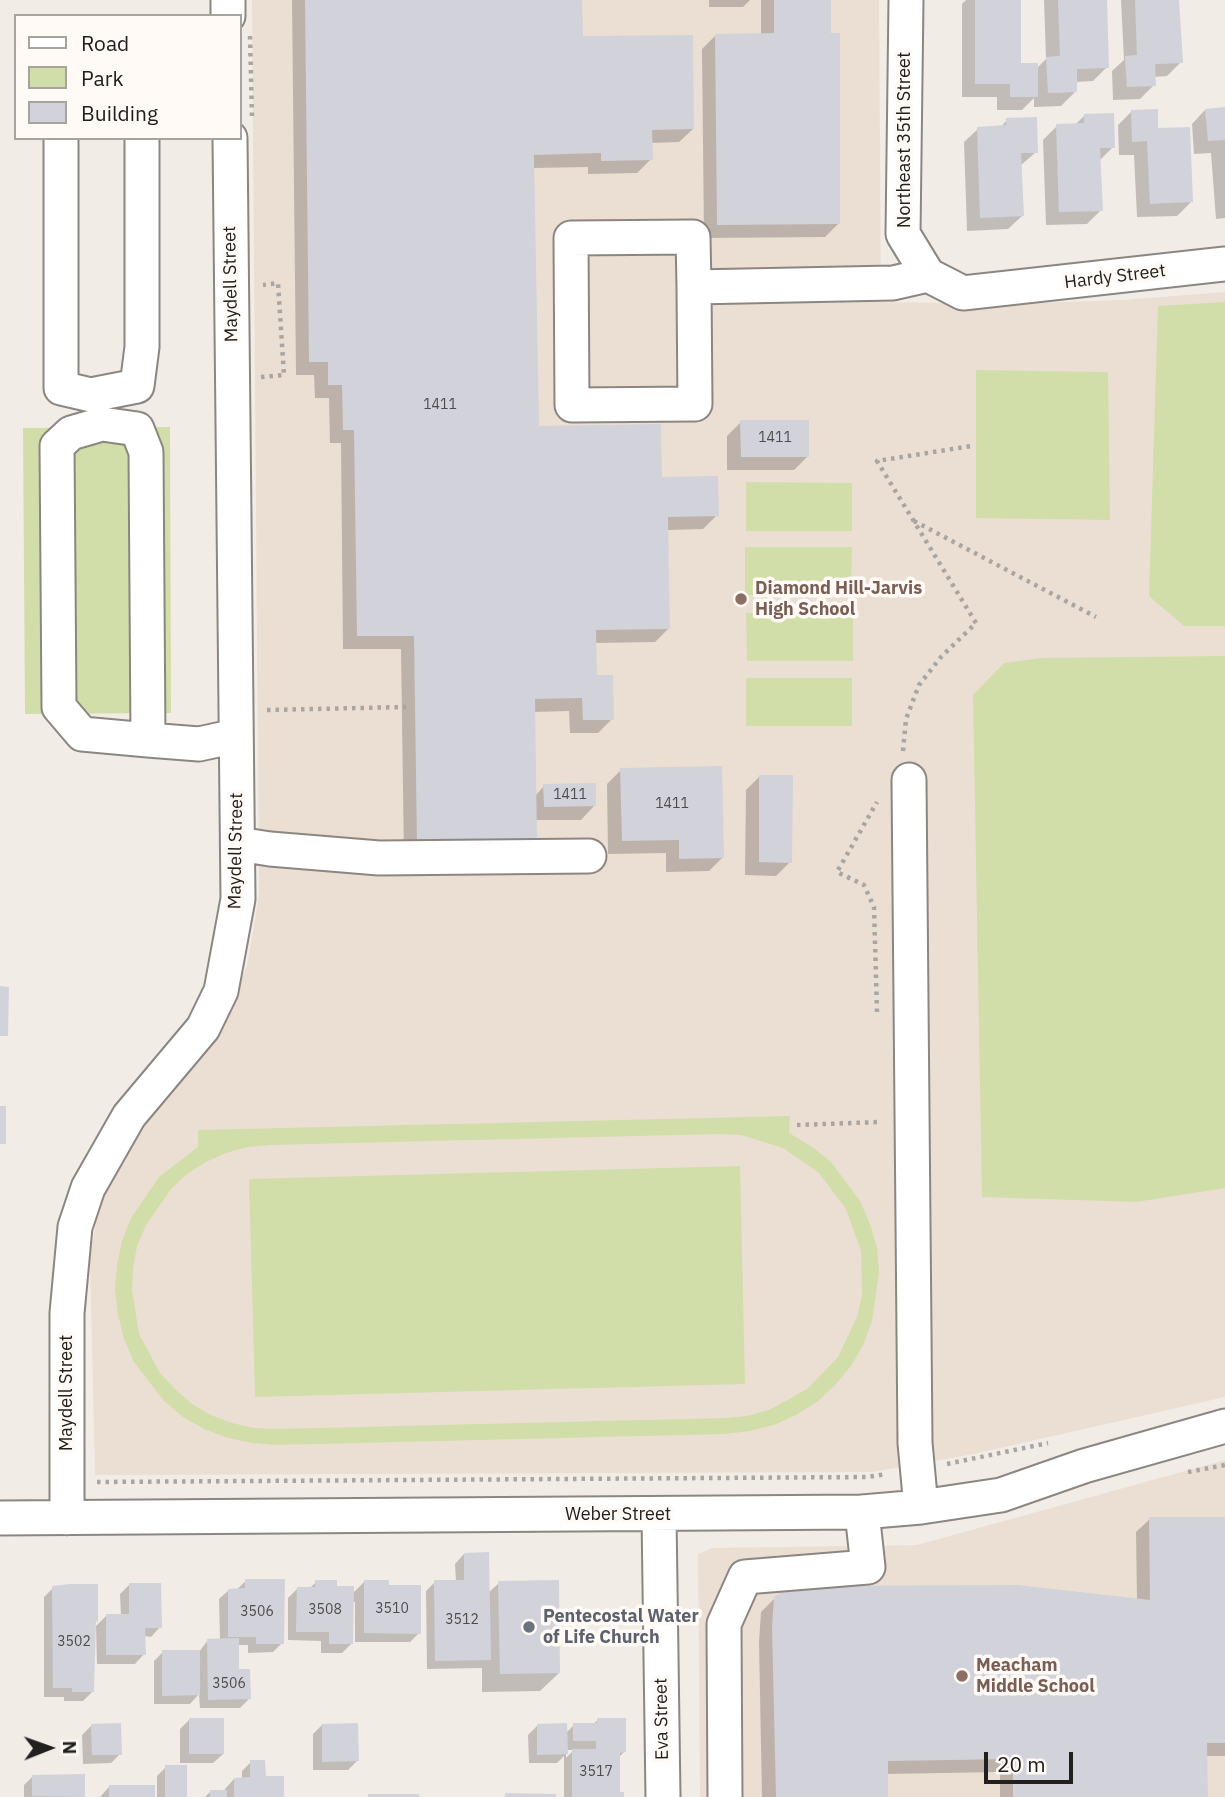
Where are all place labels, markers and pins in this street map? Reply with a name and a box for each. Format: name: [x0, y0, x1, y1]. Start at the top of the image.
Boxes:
place label: Diamond Hill-Jarvis High School: [755, 578, 922, 620]
marker: Diamond Hill-Jarvis High School: [733, 591, 749, 607]
place label: Pentecostal Water of Life Church: [543, 1606, 699, 1648]
marker: Pentecostal Water of Life Church: [521, 1619, 537, 1635]
place label: Meacham Middle School: [976, 1655, 1095, 1698]
marker: Meacham Middle School: [954, 1668, 970, 1684]

